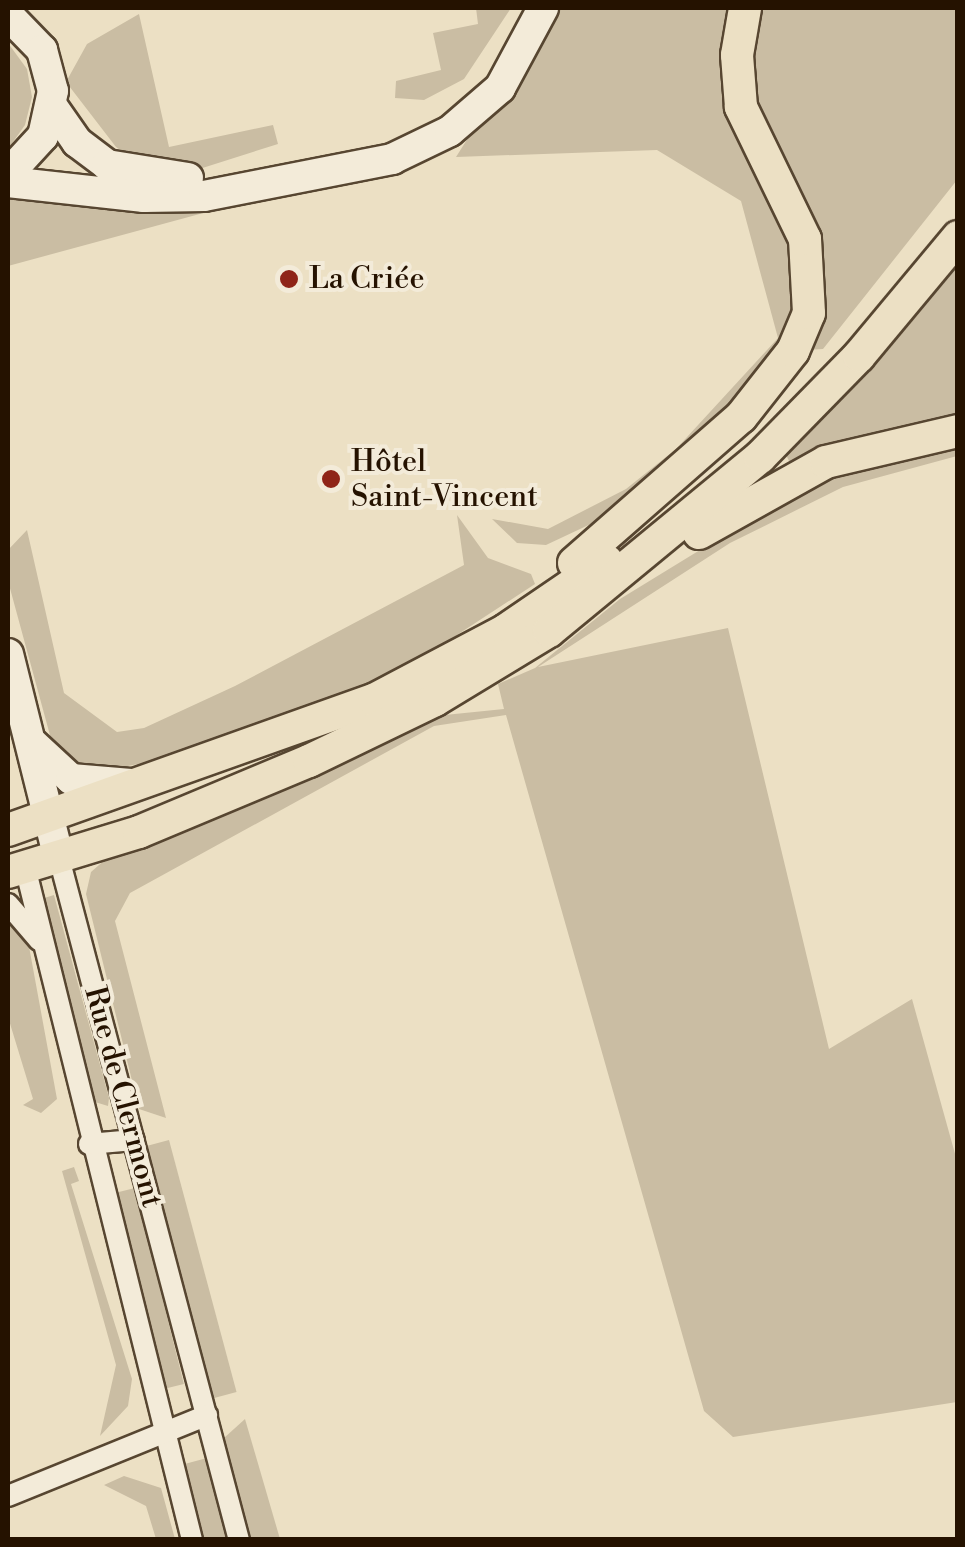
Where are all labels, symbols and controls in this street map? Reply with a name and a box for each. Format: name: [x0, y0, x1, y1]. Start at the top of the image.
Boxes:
place label: La Criée: [309, 261, 425, 297]
marker: La Criée: [278, 268, 300, 290]
place label: Hôtel Saint-Vincent: [351, 444, 538, 514]
marker: Hôtel Saint-Vincent: [320, 468, 342, 490]
street label: Rue de Clermont: [76, 983, 170, 1211]

